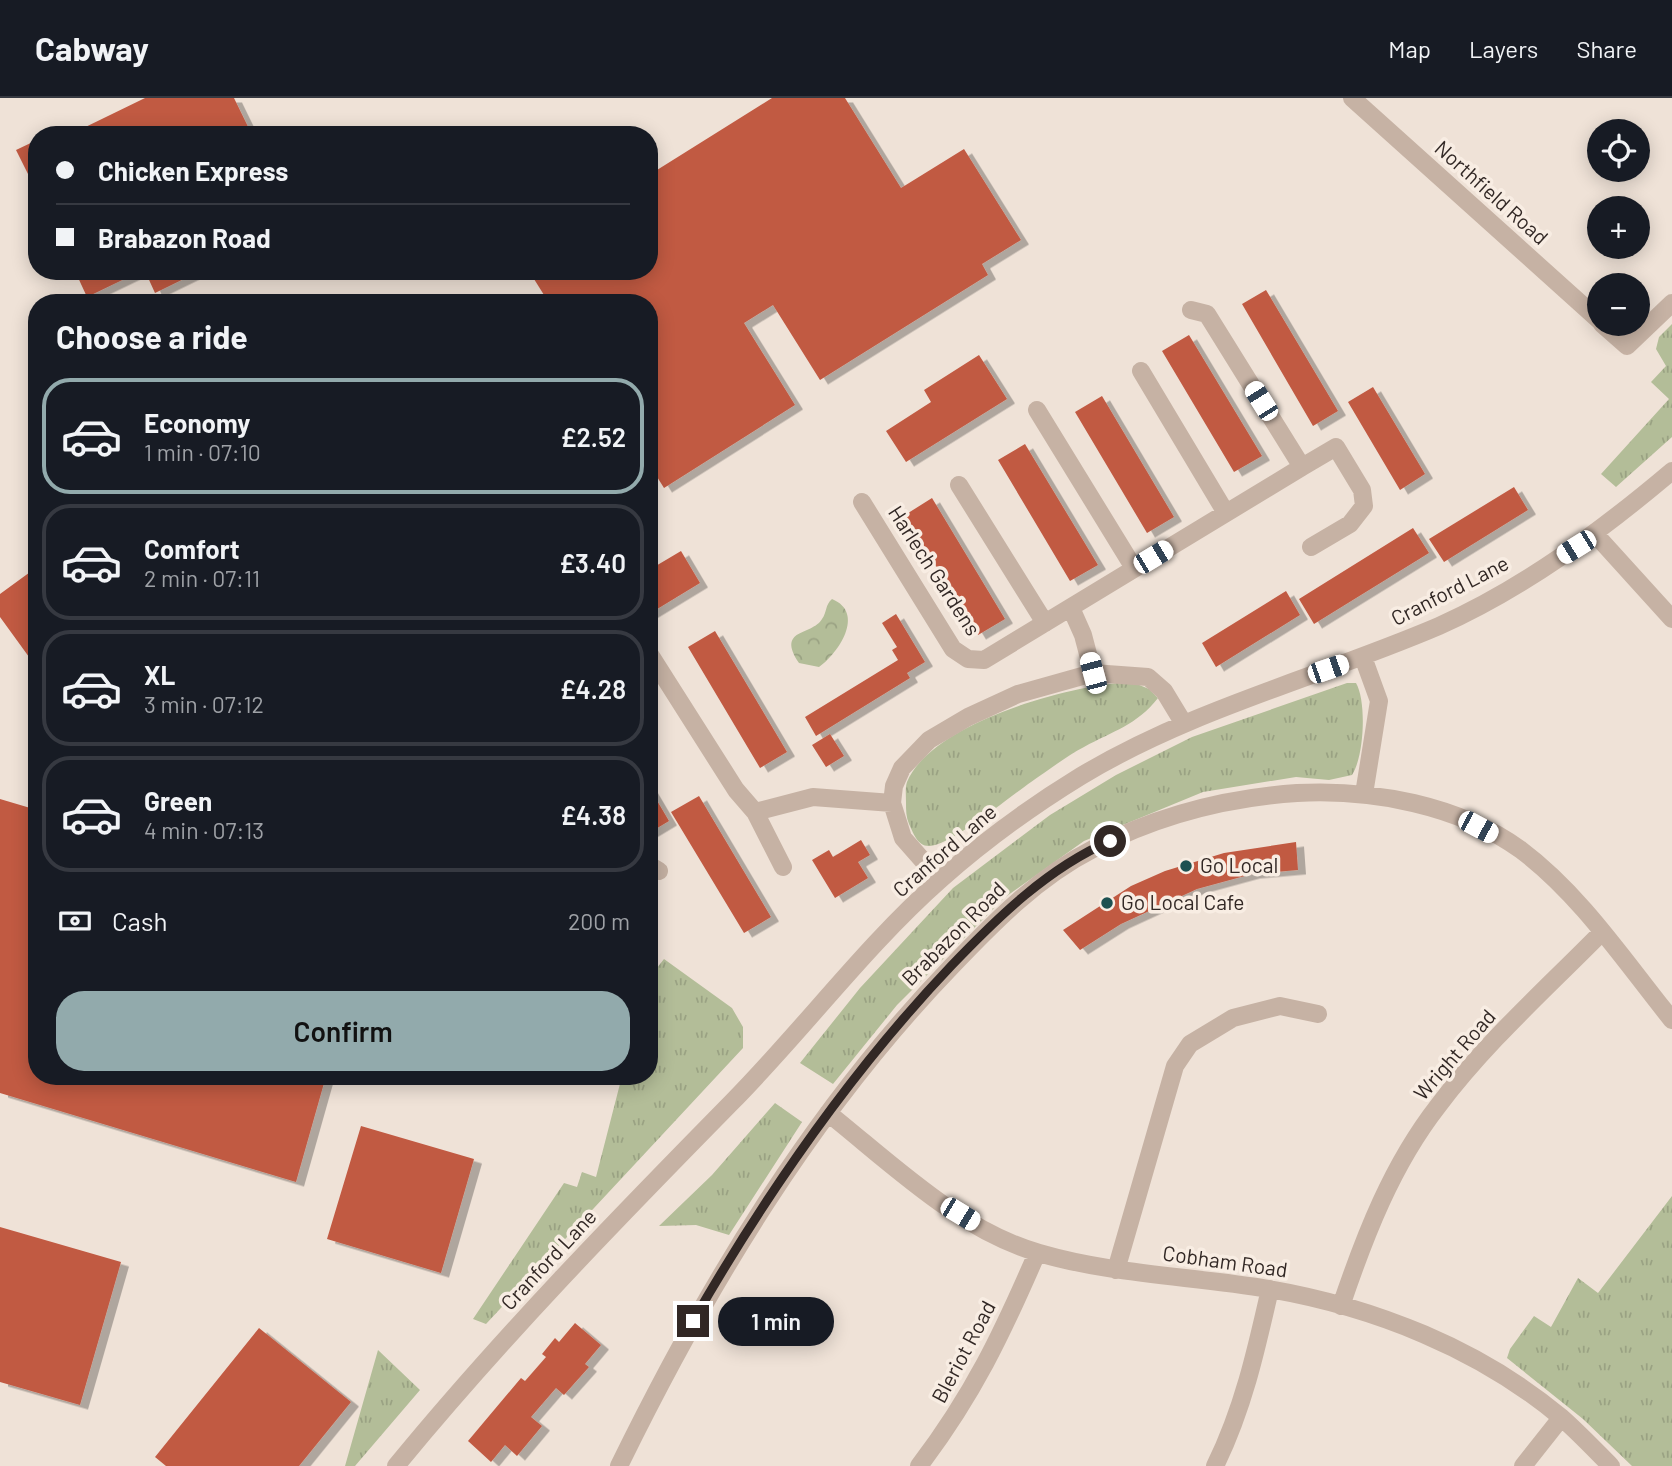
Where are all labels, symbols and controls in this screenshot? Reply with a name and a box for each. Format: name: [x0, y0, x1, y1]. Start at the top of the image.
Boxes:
text: Cabway: [35, 28, 149, 68]
text: Map: [1388, 34, 1431, 63]
text: Layers: [1469, 34, 1538, 63]
text: Share: [1576, 34, 1637, 63]
map controls: [1587, 119, 1650, 336]
button: locate: [1587, 119, 1650, 182]
street label: Northfield Road: [1430, 135, 1554, 249]
text: Chicken Express: [98, 155, 288, 186]
button: +: [1587, 196, 1650, 259]
text: Brabazon Road: [98, 222, 271, 253]
button: −: [1587, 273, 1650, 336]
text: Choose a ride: [56, 317, 248, 355]
car: [1241, 378, 1282, 424]
icon: car: [60, 405, 123, 468]
text: Economy: [144, 407, 250, 438]
text: £2.52: [561, 421, 626, 452]
text: 1 min · 07:10: [144, 438, 261, 466]
street label: Harlech Gardens: [884, 501, 986, 640]
car: [1553, 527, 1600, 567]
icon: car: [60, 531, 123, 594]
text: Comfort: [144, 533, 240, 564]
car: [1130, 537, 1177, 577]
text: £3.40: [559, 547, 626, 578]
street label: Cranford Lane: [1386, 549, 1512, 630]
text: 2 min · 07:11: [144, 564, 260, 592]
car: [1078, 650, 1109, 696]
car: [1305, 652, 1352, 686]
icon: car: [60, 657, 123, 720]
text: XL: [144, 659, 175, 690]
text: £4.28: [560, 673, 626, 704]
text: 3 min · 07:12: [144, 690, 264, 718]
icon: car: [60, 783, 123, 846]
text: Green: [144, 785, 212, 816]
street label: Cranford Lane: [887, 798, 1001, 901]
text: £4.38: [560, 799, 626, 830]
car: [1455, 808, 1502, 846]
text: 4 min · 07:13: [144, 816, 264, 844]
route start: [1094, 825, 1126, 857]
place label: Go Local: [1200, 852, 1278, 877]
marker: Go Local: [1178, 858, 1194, 874]
street label: Brabazon Road: [896, 876, 1010, 990]
place label: Go Local Cafe: [1121, 889, 1244, 914]
marker: Go Local Cafe: [1099, 895, 1115, 911]
icon: cash: [56, 902, 94, 940]
text: Cash: [112, 905, 167, 936]
text: 200 m: [568, 907, 630, 935]
button: Confirm: [56, 991, 630, 1071]
street label: Wright Road: [1408, 1004, 1500, 1105]
car: [937, 1194, 984, 1234]
street label: Cranford Lane: [495, 1203, 601, 1315]
street label: Cobham Road: [1161, 1239, 1289, 1282]
callout: 1 min: [718, 1296, 833, 1346]
street label: Bleriot Road: [925, 1296, 1000, 1407]
route end: [677, 1305, 709, 1337]
text: 1 min: [751, 1307, 801, 1335]

